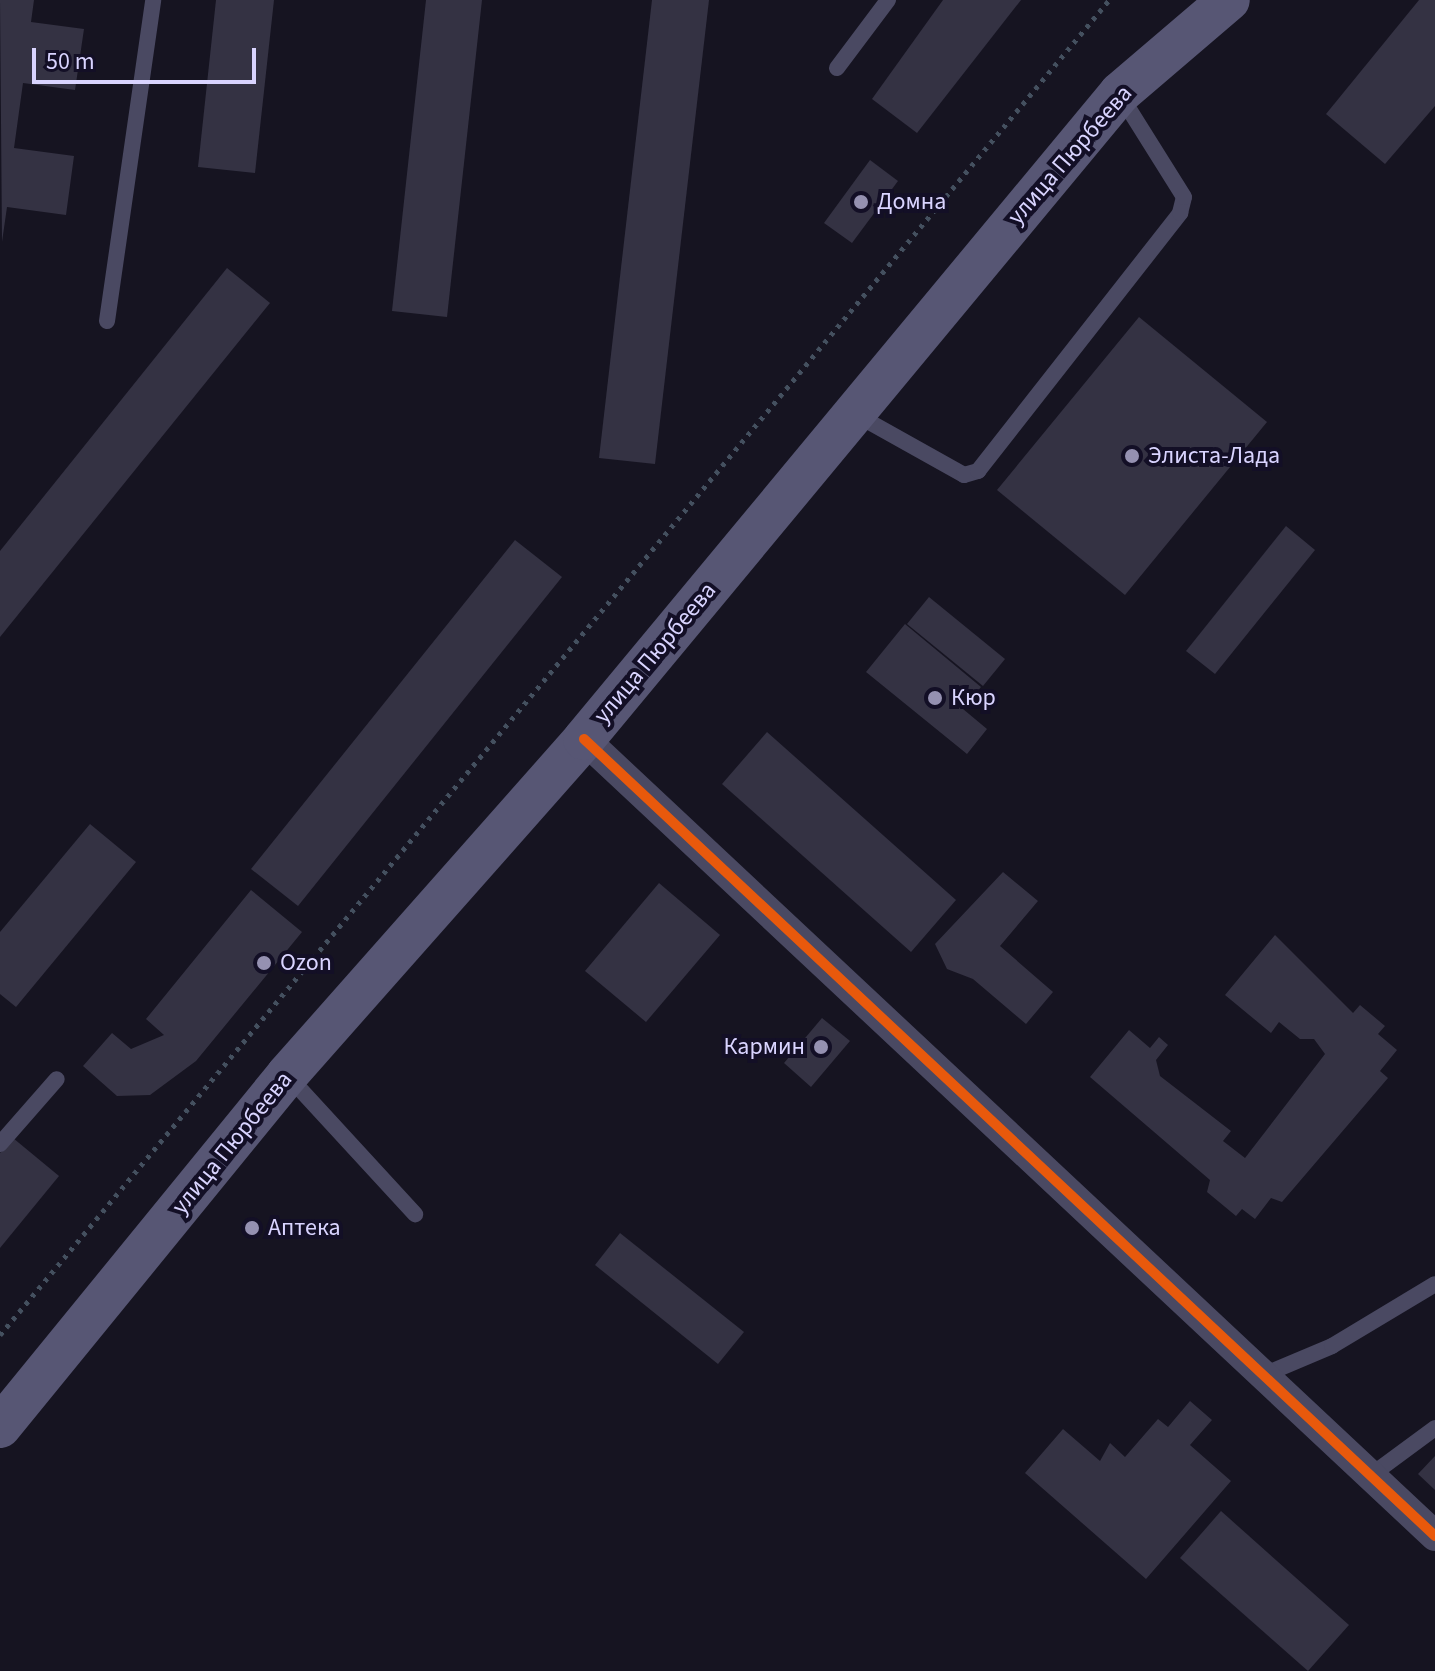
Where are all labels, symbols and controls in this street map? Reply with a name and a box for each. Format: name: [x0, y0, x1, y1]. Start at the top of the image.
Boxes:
scale bar: [36, 32, 260, 82]
text: 50 m: [46, 44, 95, 79]
street label: улица Пюрбеева: [1002, 79, 1138, 231]
place label: Домна: [877, 188, 946, 216]
marker: Домна: [852, 193, 870, 211]
place label: Элиста-Лада: [1148, 442, 1280, 470]
marker: Элиста-Лада: [1123, 447, 1141, 465]
street label: улица Пюрбеева: [588, 577, 722, 729]
place label: Кюр: [951, 684, 996, 712]
marker: Кюр: [926, 689, 944, 707]
place label: Ozon: [280, 949, 332, 977]
marker: Ozon: [255, 954, 273, 972]
place label: Кармин: [723, 1033, 805, 1061]
marker: Кармин: [812, 1038, 830, 1056]
street label: улица Пюрбеева: [166, 1066, 298, 1220]
place label: Аптека: [268, 1214, 341, 1242]
marker: Аптека: [243, 1219, 261, 1237]

